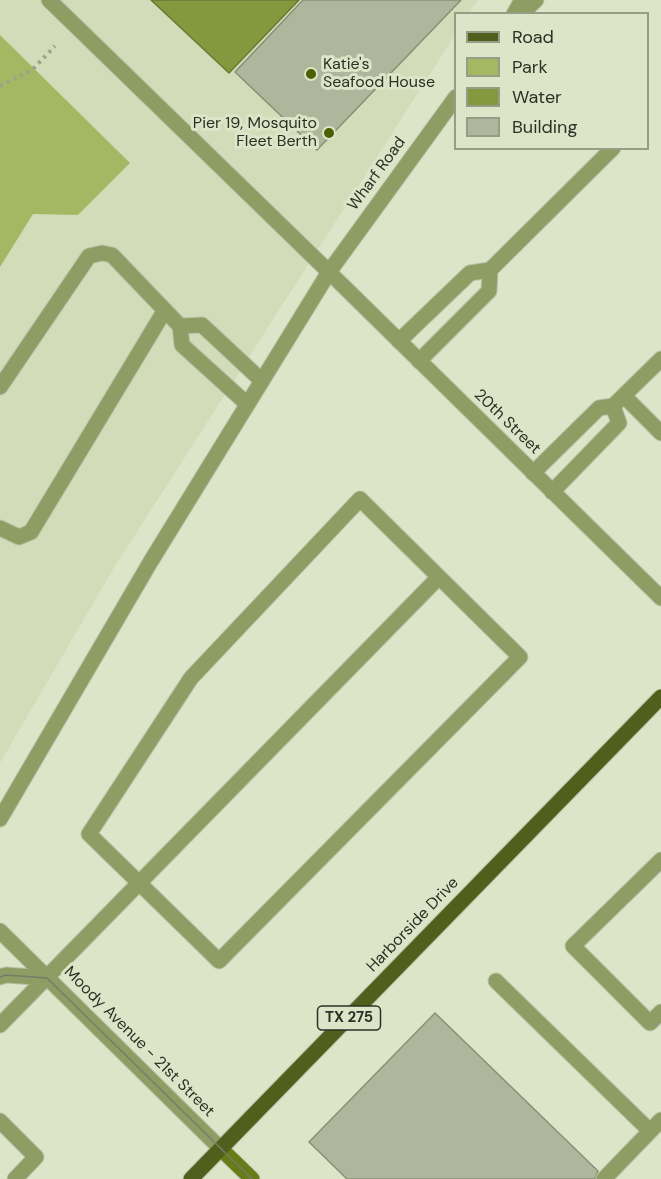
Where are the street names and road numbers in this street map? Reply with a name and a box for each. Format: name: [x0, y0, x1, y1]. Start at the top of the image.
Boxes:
street label: Wharf Road: [344, 133, 410, 215]
street label: 20th Street: [470, 386, 544, 458]
street label: Harborside Drive: [363, 874, 463, 976]
street label: Moody Avenue - 21st Street: [60, 963, 218, 1121]
road number: TX 275: [318, 1006, 380, 1030]

